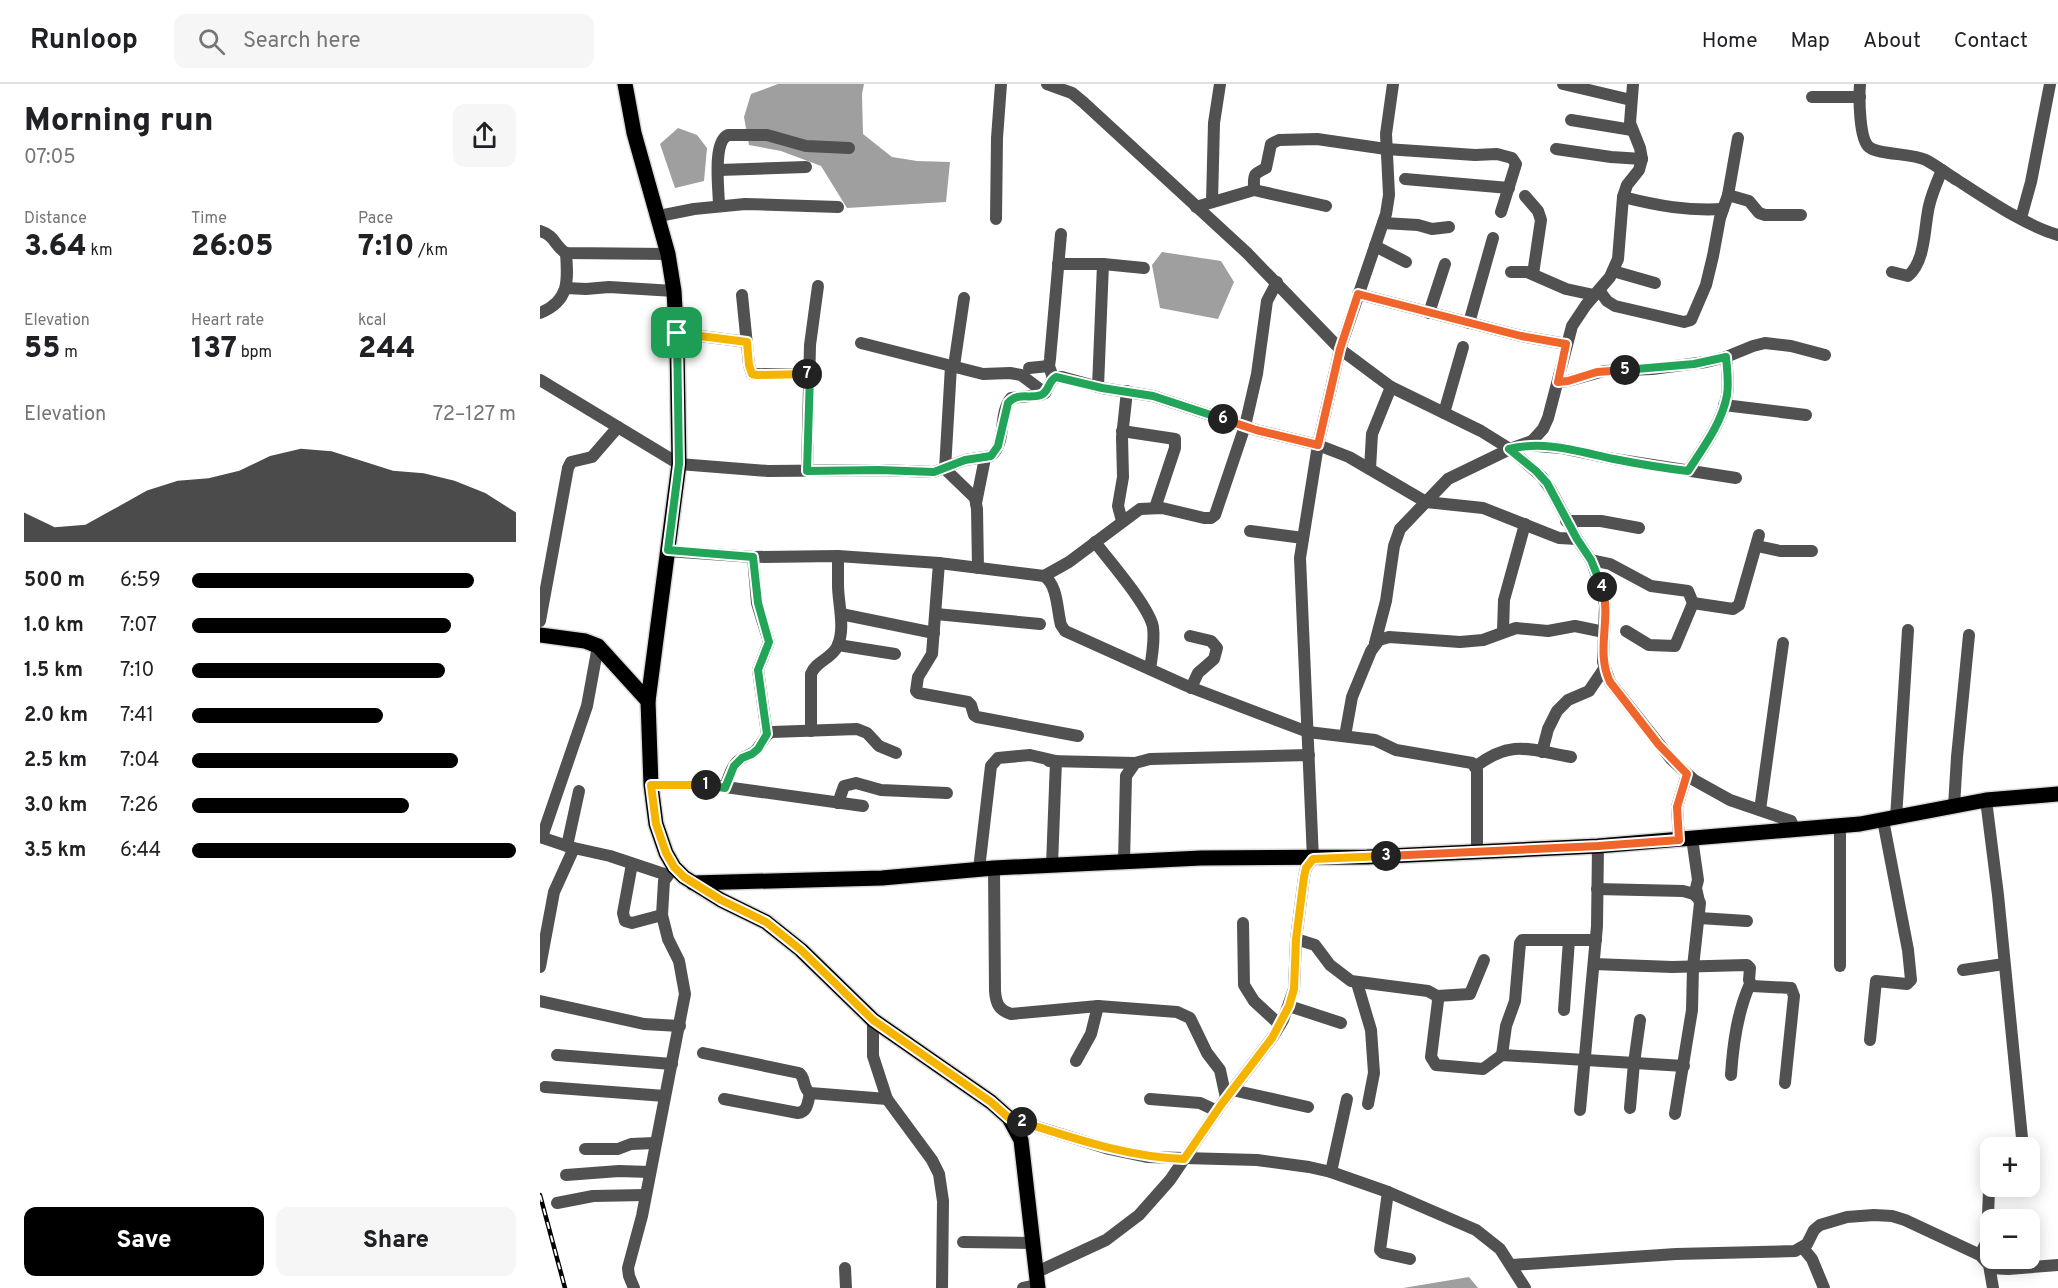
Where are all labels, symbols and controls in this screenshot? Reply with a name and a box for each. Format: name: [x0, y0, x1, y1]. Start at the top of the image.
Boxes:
search box: [174, 14, 594, 68]
text: Runloop: [30, 23, 138, 59]
icon: search: [195, 25, 228, 58]
text: Search here: [243, 28, 361, 55]
text: Home: [1702, 28, 1758, 55]
text: Map: [1791, 28, 1830, 55]
text: About: [1863, 28, 1921, 55]
text: Contact: [1954, 28, 2028, 55]
text: Morning run: [24, 101, 214, 143]
button: share: [453, 104, 516, 167]
text: 07:05: [24, 145, 76, 171]
text: Distance: [24, 209, 87, 229]
text: Time: [191, 209, 227, 229]
text: Pace: [358, 209, 393, 229]
text: 3.64: [24, 229, 87, 266]
text: 26:05: [191, 229, 274, 266]
text: 7:10: [358, 229, 414, 266]
text: km: [87, 241, 113, 261]
text: /km: [414, 241, 448, 261]
pin: [651, 307, 702, 358]
text: Elevation: [24, 311, 90, 331]
text: Heart rate: [191, 311, 264, 331]
text: kcal: [358, 311, 386, 331]
icon: arrive: [660, 316, 693, 349]
text: 55: [24, 331, 60, 368]
text: 137: [191, 331, 237, 368]
text: 244: [358, 331, 415, 368]
text: m: [60, 343, 78, 363]
text: bpm: [237, 343, 272, 363]
pin: 5: [1610, 355, 1640, 385]
pin: 7: [792, 359, 822, 389]
text: 5: [1620, 360, 1630, 380]
text: 7: [803, 364, 811, 384]
text: Elevation: [24, 402, 106, 428]
text: 72–127 m: [433, 402, 516, 428]
pin: 6: [1208, 404, 1238, 434]
text: 6: [1218, 409, 1228, 429]
text: 500 m: [24, 568, 85, 594]
text: 6:59: [120, 568, 161, 594]
pin: 4: [1587, 572, 1617, 602]
text: 4: [1597, 577, 1607, 597]
text: 1.0 km: [24, 613, 84, 639]
text: 7:07: [120, 613, 157, 639]
text: 1.5 km: [24, 658, 83, 684]
text: 7:10: [120, 658, 154, 684]
text: 2.0 km: [24, 703, 88, 729]
text: 7:41: [120, 703, 154, 729]
text: 2.5 km: [24, 748, 87, 774]
text: 7:04: [120, 748, 159, 774]
pin: 1: [691, 770, 721, 800]
text: 1: [703, 775, 709, 795]
text: 3.0 km: [24, 793, 87, 819]
text: 7:26: [120, 793, 158, 819]
text: 3.5 km: [24, 838, 86, 864]
text: 6:44: [120, 838, 161, 864]
pin: 3: [1371, 841, 1401, 871]
text: 3: [1381, 846, 1391, 866]
pin: 2: [1007, 1107, 1037, 1137]
text: 2: [1017, 1112, 1027, 1132]
map controls: [1980, 1137, 2040, 1269]
button: +: [1980, 1137, 2040, 1197]
button: Save: [24, 1207, 264, 1276]
button: Share: [276, 1207, 516, 1276]
button: −: [1980, 1209, 2040, 1269]

